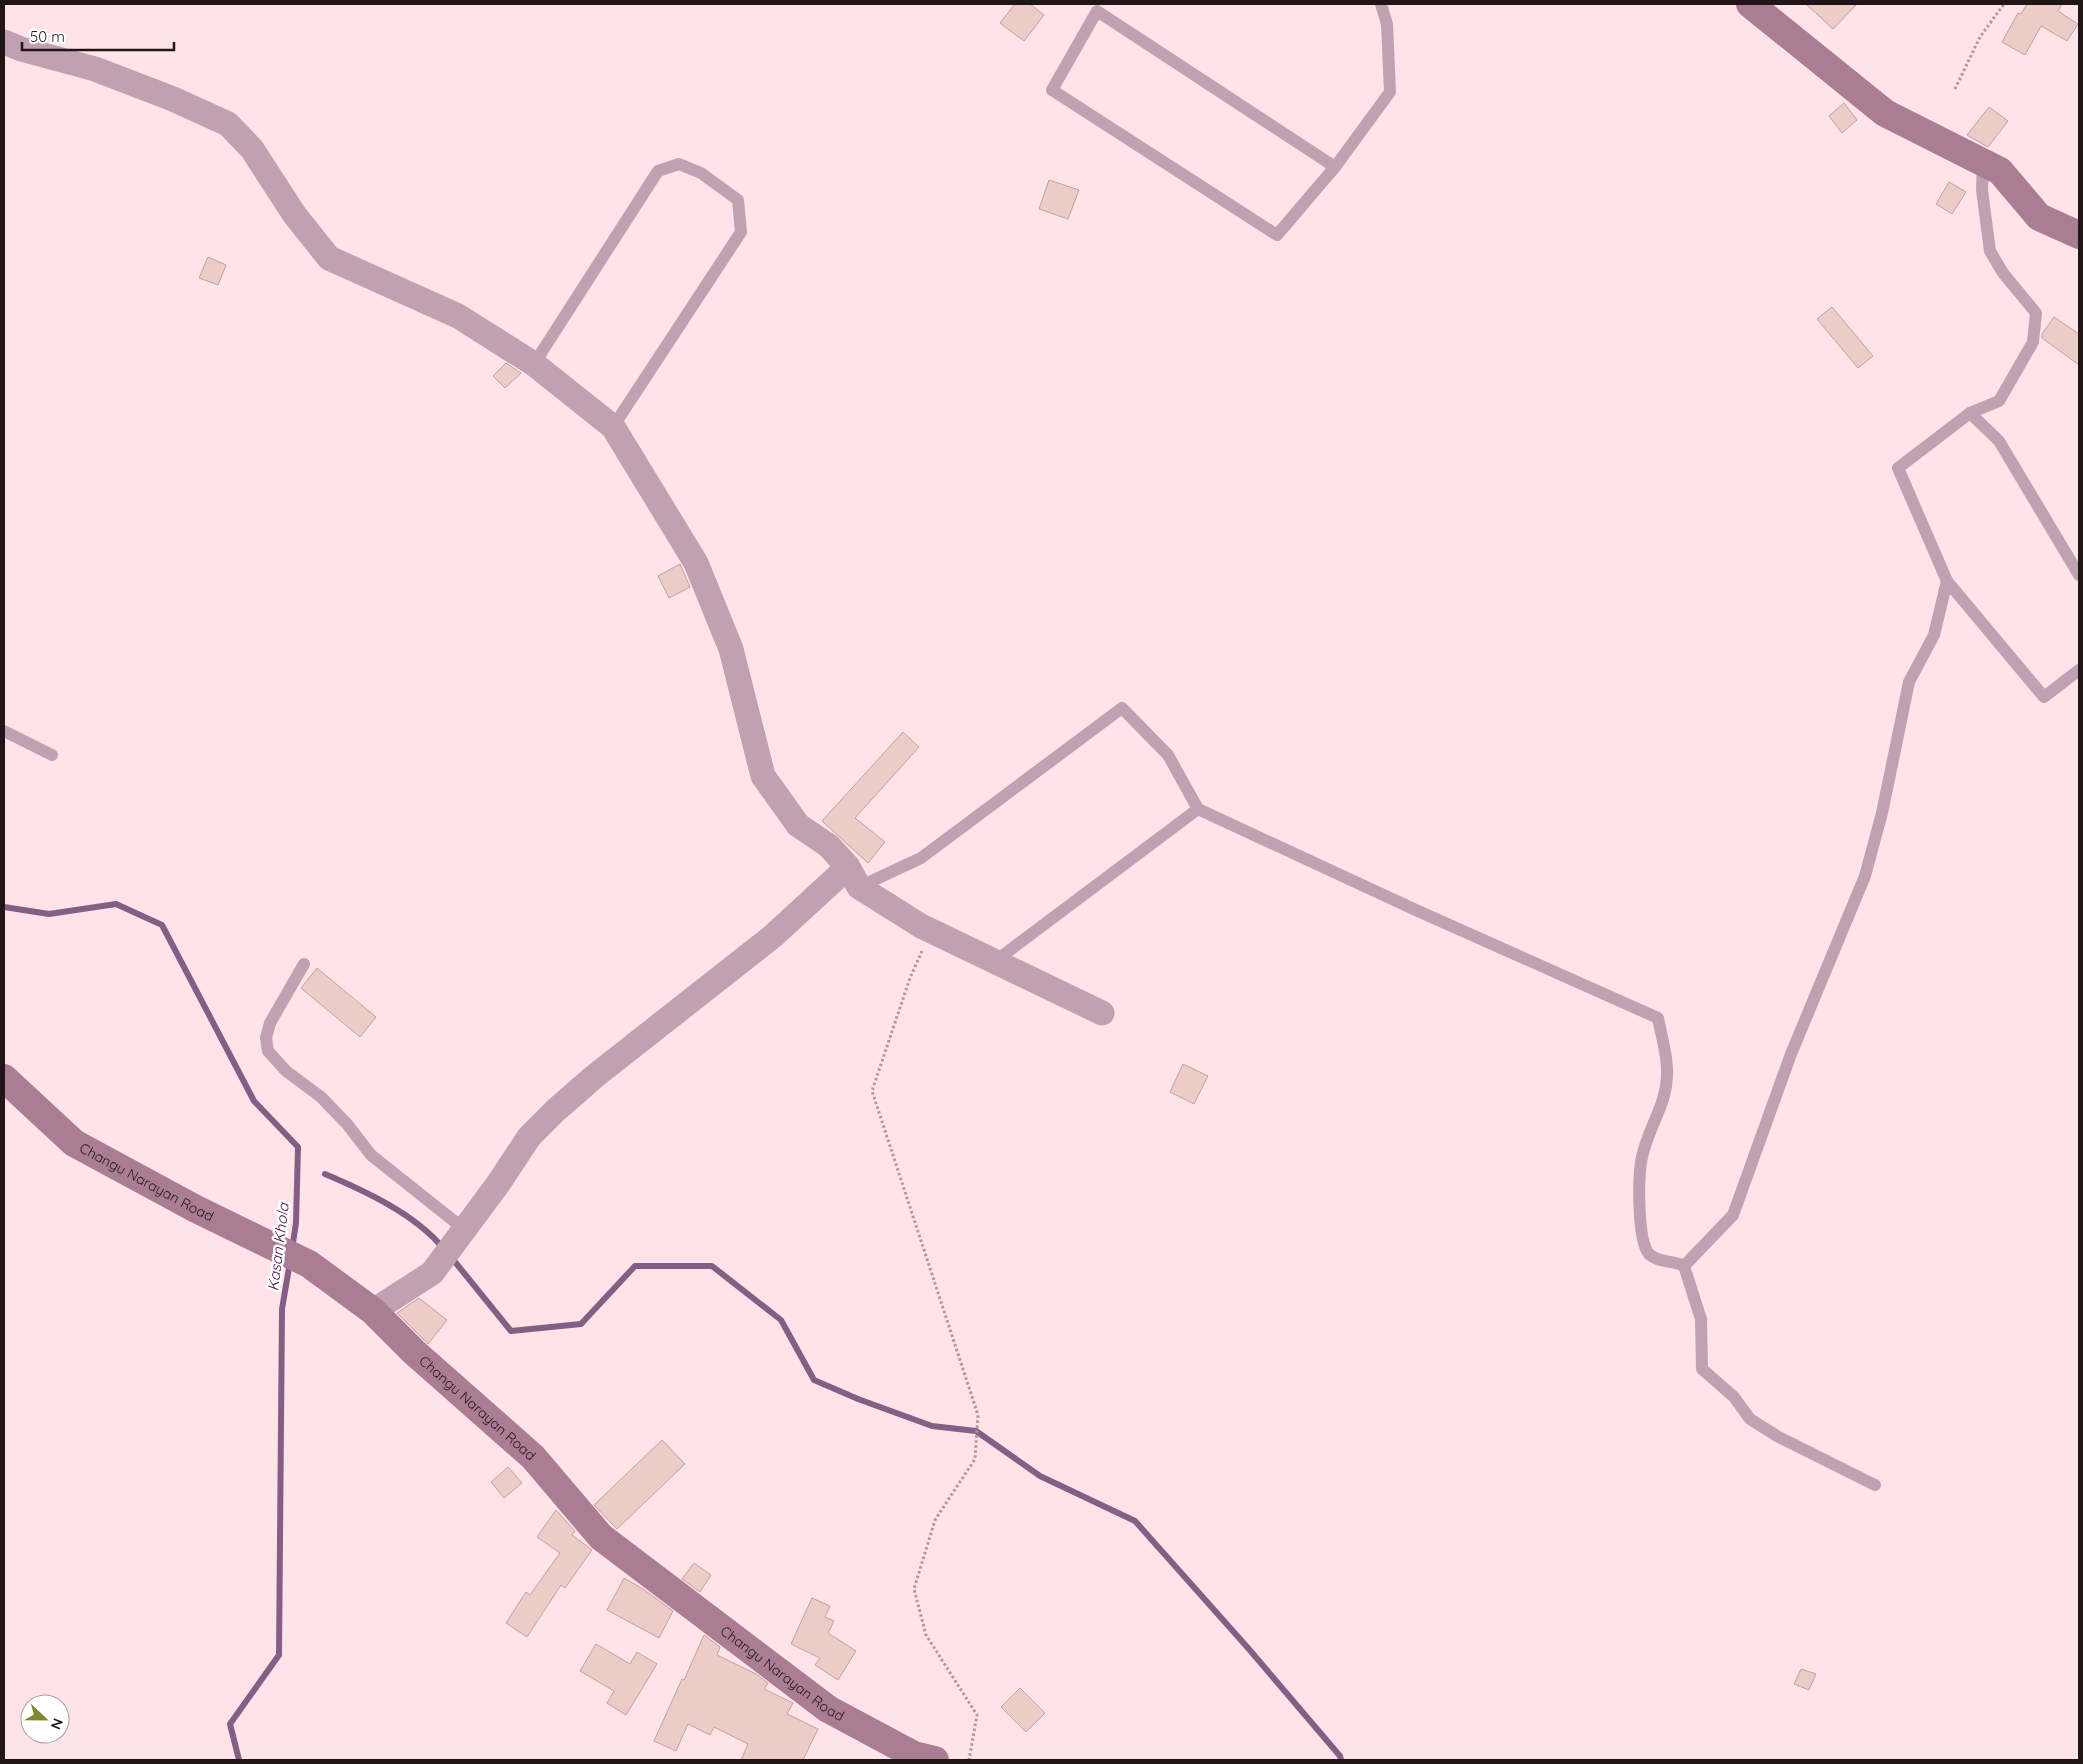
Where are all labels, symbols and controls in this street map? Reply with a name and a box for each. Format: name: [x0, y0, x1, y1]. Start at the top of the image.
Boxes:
scale bar: [22, 20, 175, 52]
text: 50 m: [30, 27, 65, 46]
street label: Changu Narayan Road: [76, 1139, 217, 1225]
water label: Kasan Khola: [263, 1201, 293, 1292]
street label: Changu Narayan Road: [415, 1352, 540, 1464]
street label: Changu Narayan Road: [717, 1622, 847, 1725]
north arrow: [20, 1694, 70, 1744]
text: N: [47, 1716, 67, 1732]

